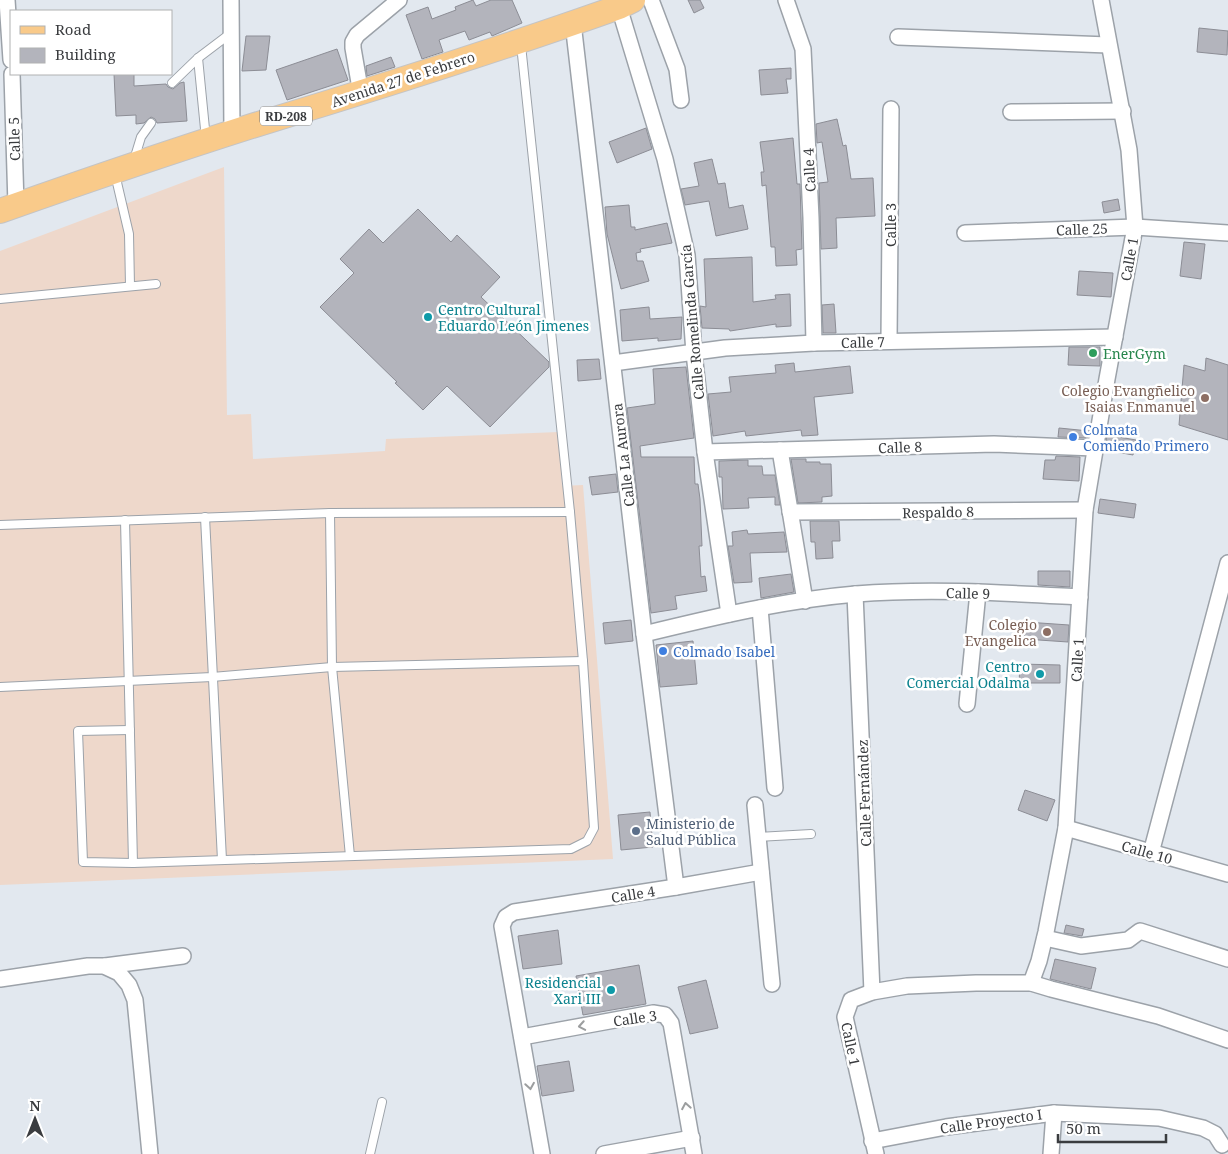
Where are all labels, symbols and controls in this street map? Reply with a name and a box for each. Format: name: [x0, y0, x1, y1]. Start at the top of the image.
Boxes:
legend: [10, 10, 172, 75]
text: Road: [55, 19, 91, 39]
text: Building: [55, 44, 116, 64]
street label: Avenida 27 de Febrero: [329, 47, 477, 111]
road number: RD-208: [260, 106, 312, 125]
street label: Calle 5: [4, 117, 24, 161]
street label: Calle 4: [798, 147, 820, 193]
street label: Calle 3: [881, 203, 900, 247]
street label: Calle 25: [1056, 219, 1108, 239]
street label: Calle 1: [1116, 236, 1142, 282]
street label: Calle Romelinda García: [676, 243, 708, 401]
place label: Centro Cultural Eduardo León Jimenes: [438, 300, 589, 335]
marker: Centro Cultural Eduardo León Jimenes: [422, 311, 434, 323]
street label: Calle 7: [841, 332, 885, 352]
place label: EnerGym: [1103, 344, 1166, 363]
marker: EnerGym: [1087, 347, 1099, 359]
place label: Colegio Evangñelico Isaias Enmanuel: [1061, 381, 1196, 416]
marker: Colegio Evangñelico Isaias Enmanuel: [1199, 392, 1211, 404]
street label: Calle La Aurora: [607, 402, 639, 508]
place label: Colmata Comiendo Primero: [1083, 420, 1209, 455]
marker: Colmata Comiendo Primero: [1067, 431, 1079, 443]
street label: Calle 8: [878, 437, 923, 457]
street label: Respaldo 8: [902, 502, 974, 522]
street label: Calle 9: [946, 583, 990, 603]
place label: Colegio Evangelica: [965, 615, 1037, 650]
marker: Colegio Evangelica: [1041, 626, 1053, 638]
street label: Calle 1: [1066, 637, 1088, 683]
place label: Colmado Isabel: [673, 642, 776, 661]
marker: Colmado Isabel: [657, 645, 669, 657]
place label: Centro Comercial Odalma: [906, 657, 1030, 692]
marker: Centro Comercial Odalma: [1034, 668, 1046, 680]
street label: Calle Fernández: [853, 739, 875, 847]
place label: Ministerio de Salud Pública: [646, 814, 737, 849]
marker: Ministerio de Salud Pública: [630, 825, 642, 837]
street label: Calle 10: [1119, 836, 1175, 868]
street label: Calle 4: [610, 881, 656, 907]
place label: Residencial Xari III: [525, 973, 602, 1008]
marker: Residencial Xari III: [605, 984, 617, 996]
street label: Calle 3: [612, 1005, 658, 1030]
street label: Calle 1: [837, 1020, 865, 1068]
one-way arrow: [578, 1021, 587, 1031]
one-way arrow: [525, 1081, 535, 1090]
north arrow: [10, 1094, 60, 1144]
text: N: [29, 1096, 41, 1115]
one-way arrow: [681, 1102, 691, 1110]
street label: Calle Proyecto I: [939, 1104, 1043, 1138]
scale bar: [1058, 1112, 1166, 1144]
text: 50 m: [1066, 1118, 1101, 1138]

